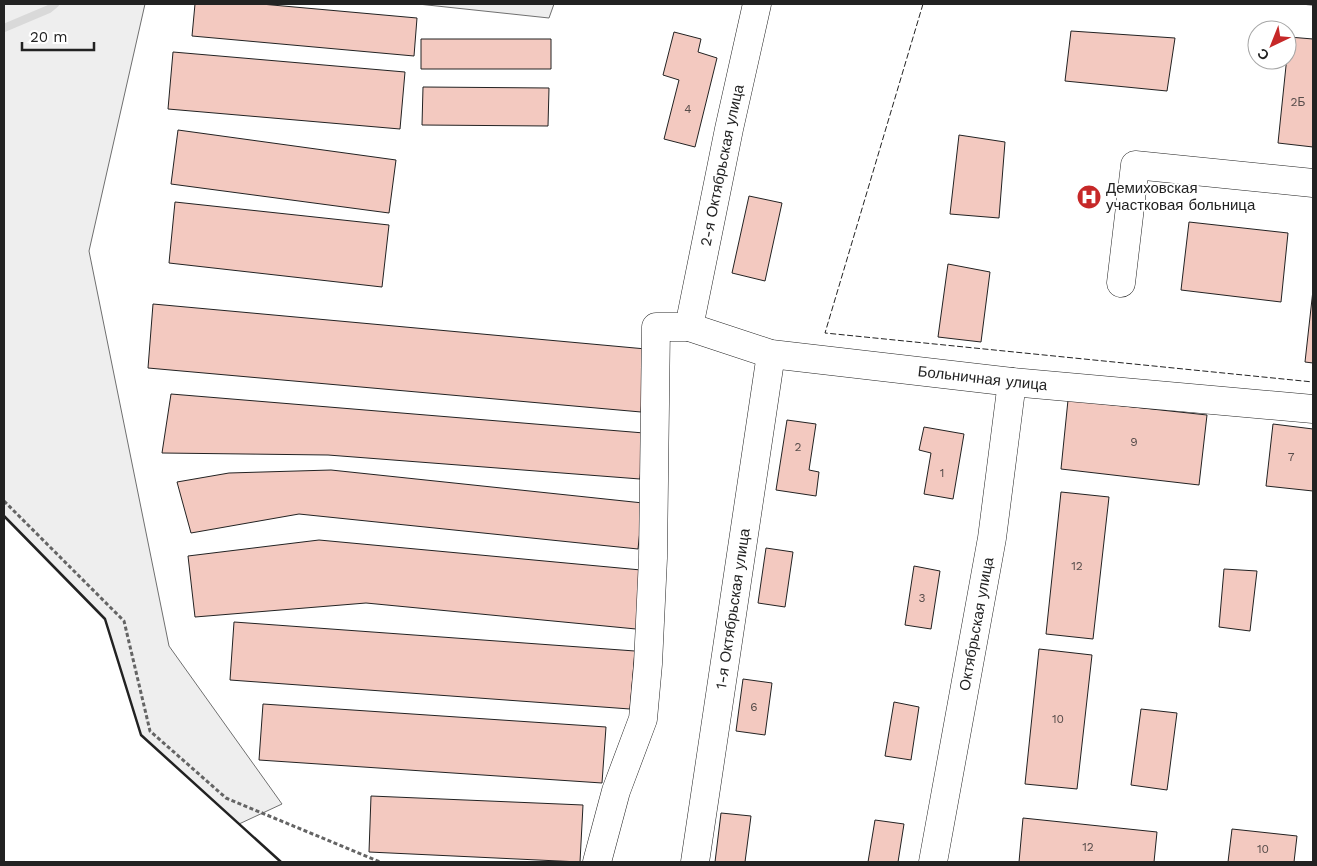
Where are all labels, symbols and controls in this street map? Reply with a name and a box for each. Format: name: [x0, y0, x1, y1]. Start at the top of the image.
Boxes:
scale bar: [22, 20, 95, 52]
north arrow: [1247, 20, 1297, 70]
text: 20 m: [30, 28, 68, 46]
text: С: [1254, 45, 1272, 64]
street label: 2-я Октябрьская улица: [697, 82, 748, 248]
house number: 2Б: [1291, 95, 1306, 109]
house number: 4: [684, 102, 692, 116]
place label: Демиховская участковая больница: [1106, 179, 1256, 214]
hospital icon: Демиховская участковая больница: [1076, 184, 1102, 210]
street label: Больничная улица: [917, 362, 1049, 394]
house number: 9: [1130, 435, 1138, 449]
house number: 2: [795, 440, 802, 454]
house number: 7: [1288, 450, 1295, 464]
house number: 1: [940, 466, 944, 480]
street label: 1-я Октябрьская улица: [712, 527, 754, 690]
street label: Октябрьская улица: [955, 555, 997, 692]
house number: 12: [1071, 559, 1083, 573]
house number: 3: [919, 591, 926, 605]
house number: 6: [750, 700, 758, 714]
house number: 10: [1052, 712, 1064, 726]
house number: 12: [1082, 840, 1094, 854]
house number: 10: [1257, 842, 1269, 856]

